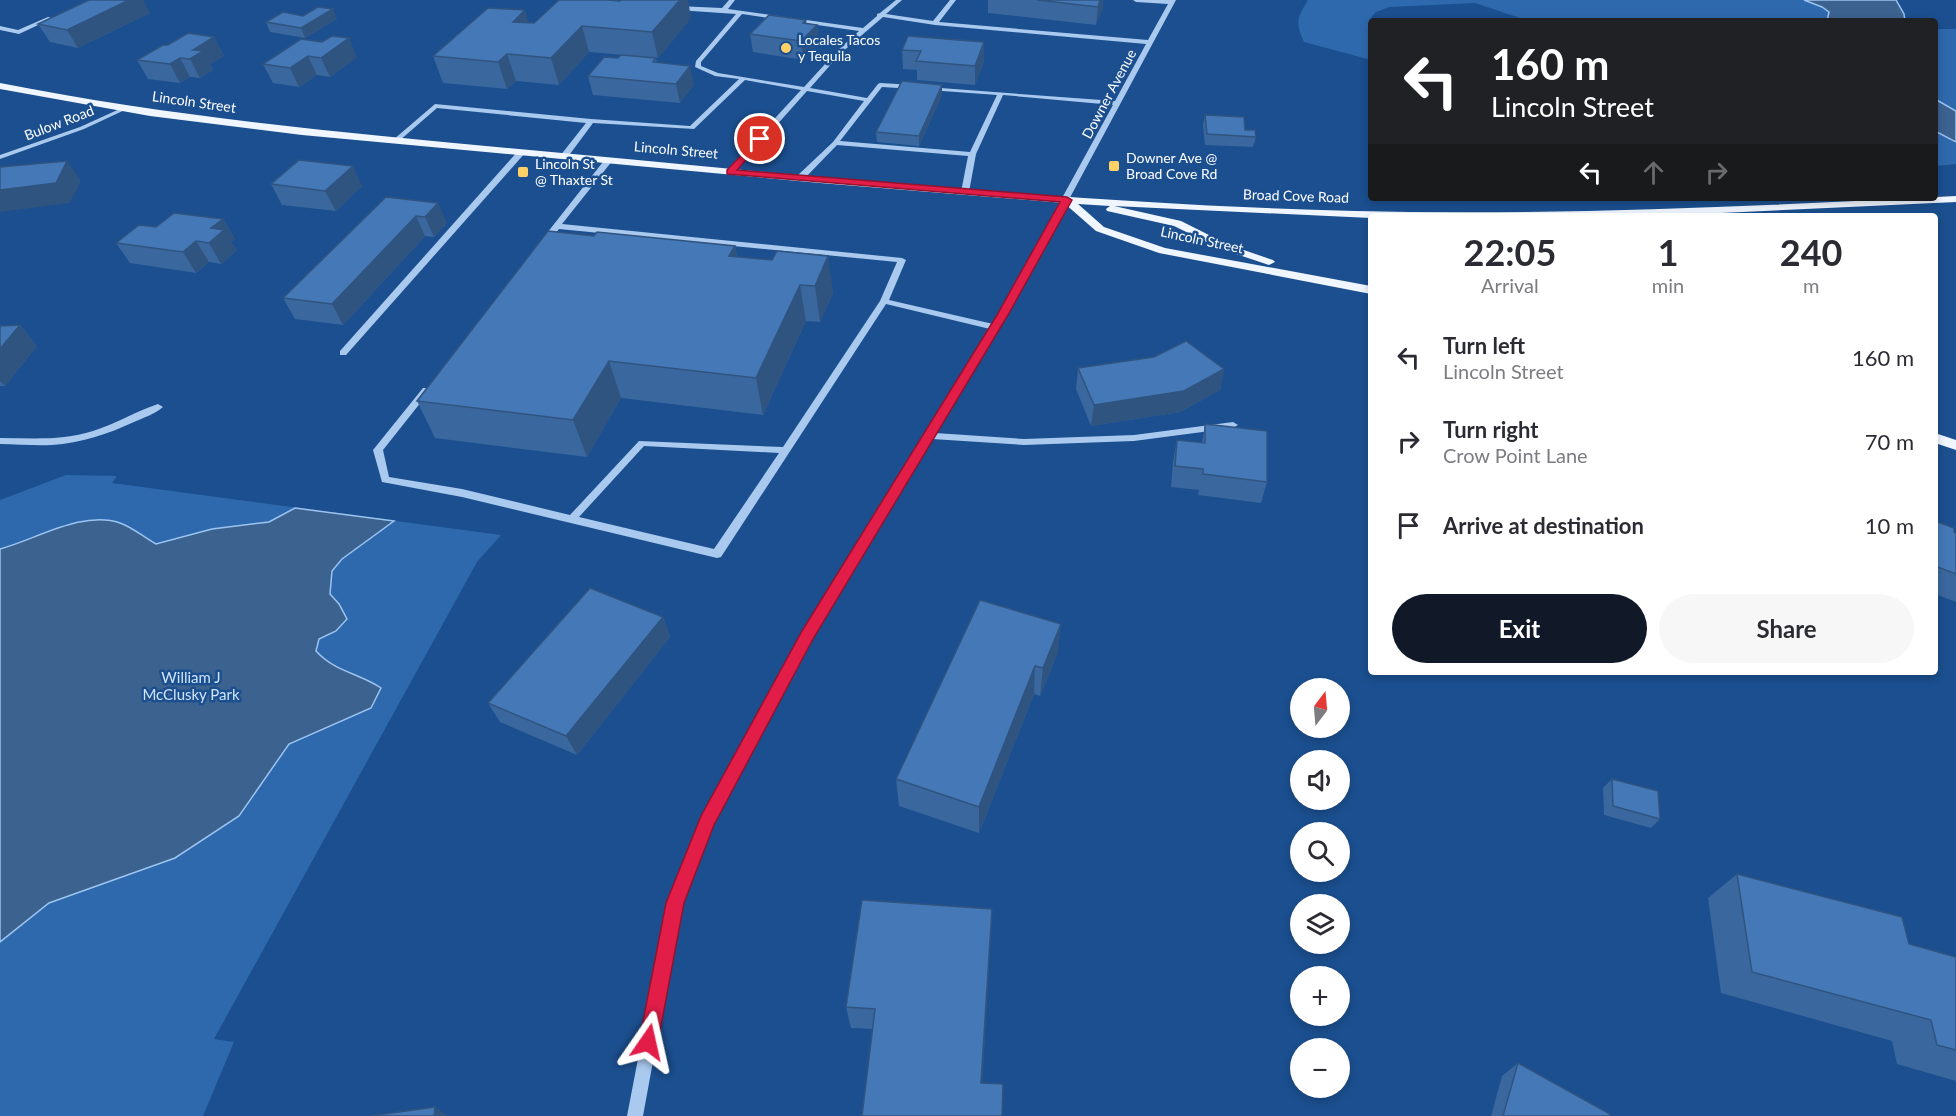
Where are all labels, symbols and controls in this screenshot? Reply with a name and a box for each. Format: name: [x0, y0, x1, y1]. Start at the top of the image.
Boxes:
place label: Locales Tacos y Tequila: [798, 31, 880, 64]
text: 160 m: [1491, 39, 1609, 89]
marker: Locales Tacos y Tequila: [779, 41, 793, 55]
icon: left: [1392, 42, 1470, 120]
street label: Downer Avenue: [1078, 46, 1139, 141]
street label: Lincoln Street: [151, 87, 237, 116]
text: Lincoln Street: [1491, 90, 1654, 123]
street label: Bulow Road: [22, 101, 96, 144]
pin: [734, 113, 785, 164]
icon: arrive: [743, 122, 776, 155]
street label: Lincoln Street: [633, 137, 719, 162]
place label: Downer Ave @ Broad Cove Rd: [1126, 149, 1217, 182]
place label: Lincoln St @ Thaxter St: [535, 155, 613, 188]
icon: left: [1574, 156, 1607, 189]
icon: ahead: [1637, 156, 1670, 189]
icon: right: [1700, 156, 1733, 189]
marker: Downer Ave @ Broad Cove Rd: [1107, 159, 1121, 173]
marker: Lincoln St @ Thaxter St: [516, 165, 530, 179]
street label: Broad Cove Road: [1243, 185, 1349, 206]
street label: Lincoln Street: [1159, 222, 1245, 257]
text: 22:05: [1464, 230, 1556, 274]
text: 1: [1658, 230, 1679, 274]
text: 240: [1780, 230, 1842, 274]
text: Arrival: [1481, 273, 1539, 297]
text: min: [1652, 273, 1684, 297]
text: m: [1803, 273, 1819, 297]
text: Turn left: [1443, 332, 1525, 359]
icon: left: [1392, 341, 1425, 374]
text: 160 m: [1852, 344, 1914, 371]
text: Lincoln Street: [1443, 359, 1564, 383]
text: Turn right: [1443, 416, 1538, 443]
icon: right: [1392, 425, 1425, 458]
text: 70 m: [1865, 428, 1914, 455]
text: Crow Point Lane: [1443, 443, 1588, 467]
icon: arrive: [1392, 509, 1425, 542]
text: Arrive at destination: [1443, 512, 1644, 539]
text: 10 m: [1865, 512, 1914, 539]
button: Exit: [1392, 594, 1647, 663]
button: Share: [1659, 594, 1914, 663]
park label: William J McClusky Park: [142, 668, 240, 703]
north arrow: [1290, 678, 1350, 738]
map controls: [1290, 678, 1350, 1098]
button: sound: [1290, 750, 1350, 810]
button: search: [1290, 822, 1350, 882]
button: layers: [1290, 894, 1350, 954]
button: +: [1290, 966, 1350, 1026]
position arrow: [616, 1010, 680, 1074]
button: −: [1290, 1038, 1350, 1098]

